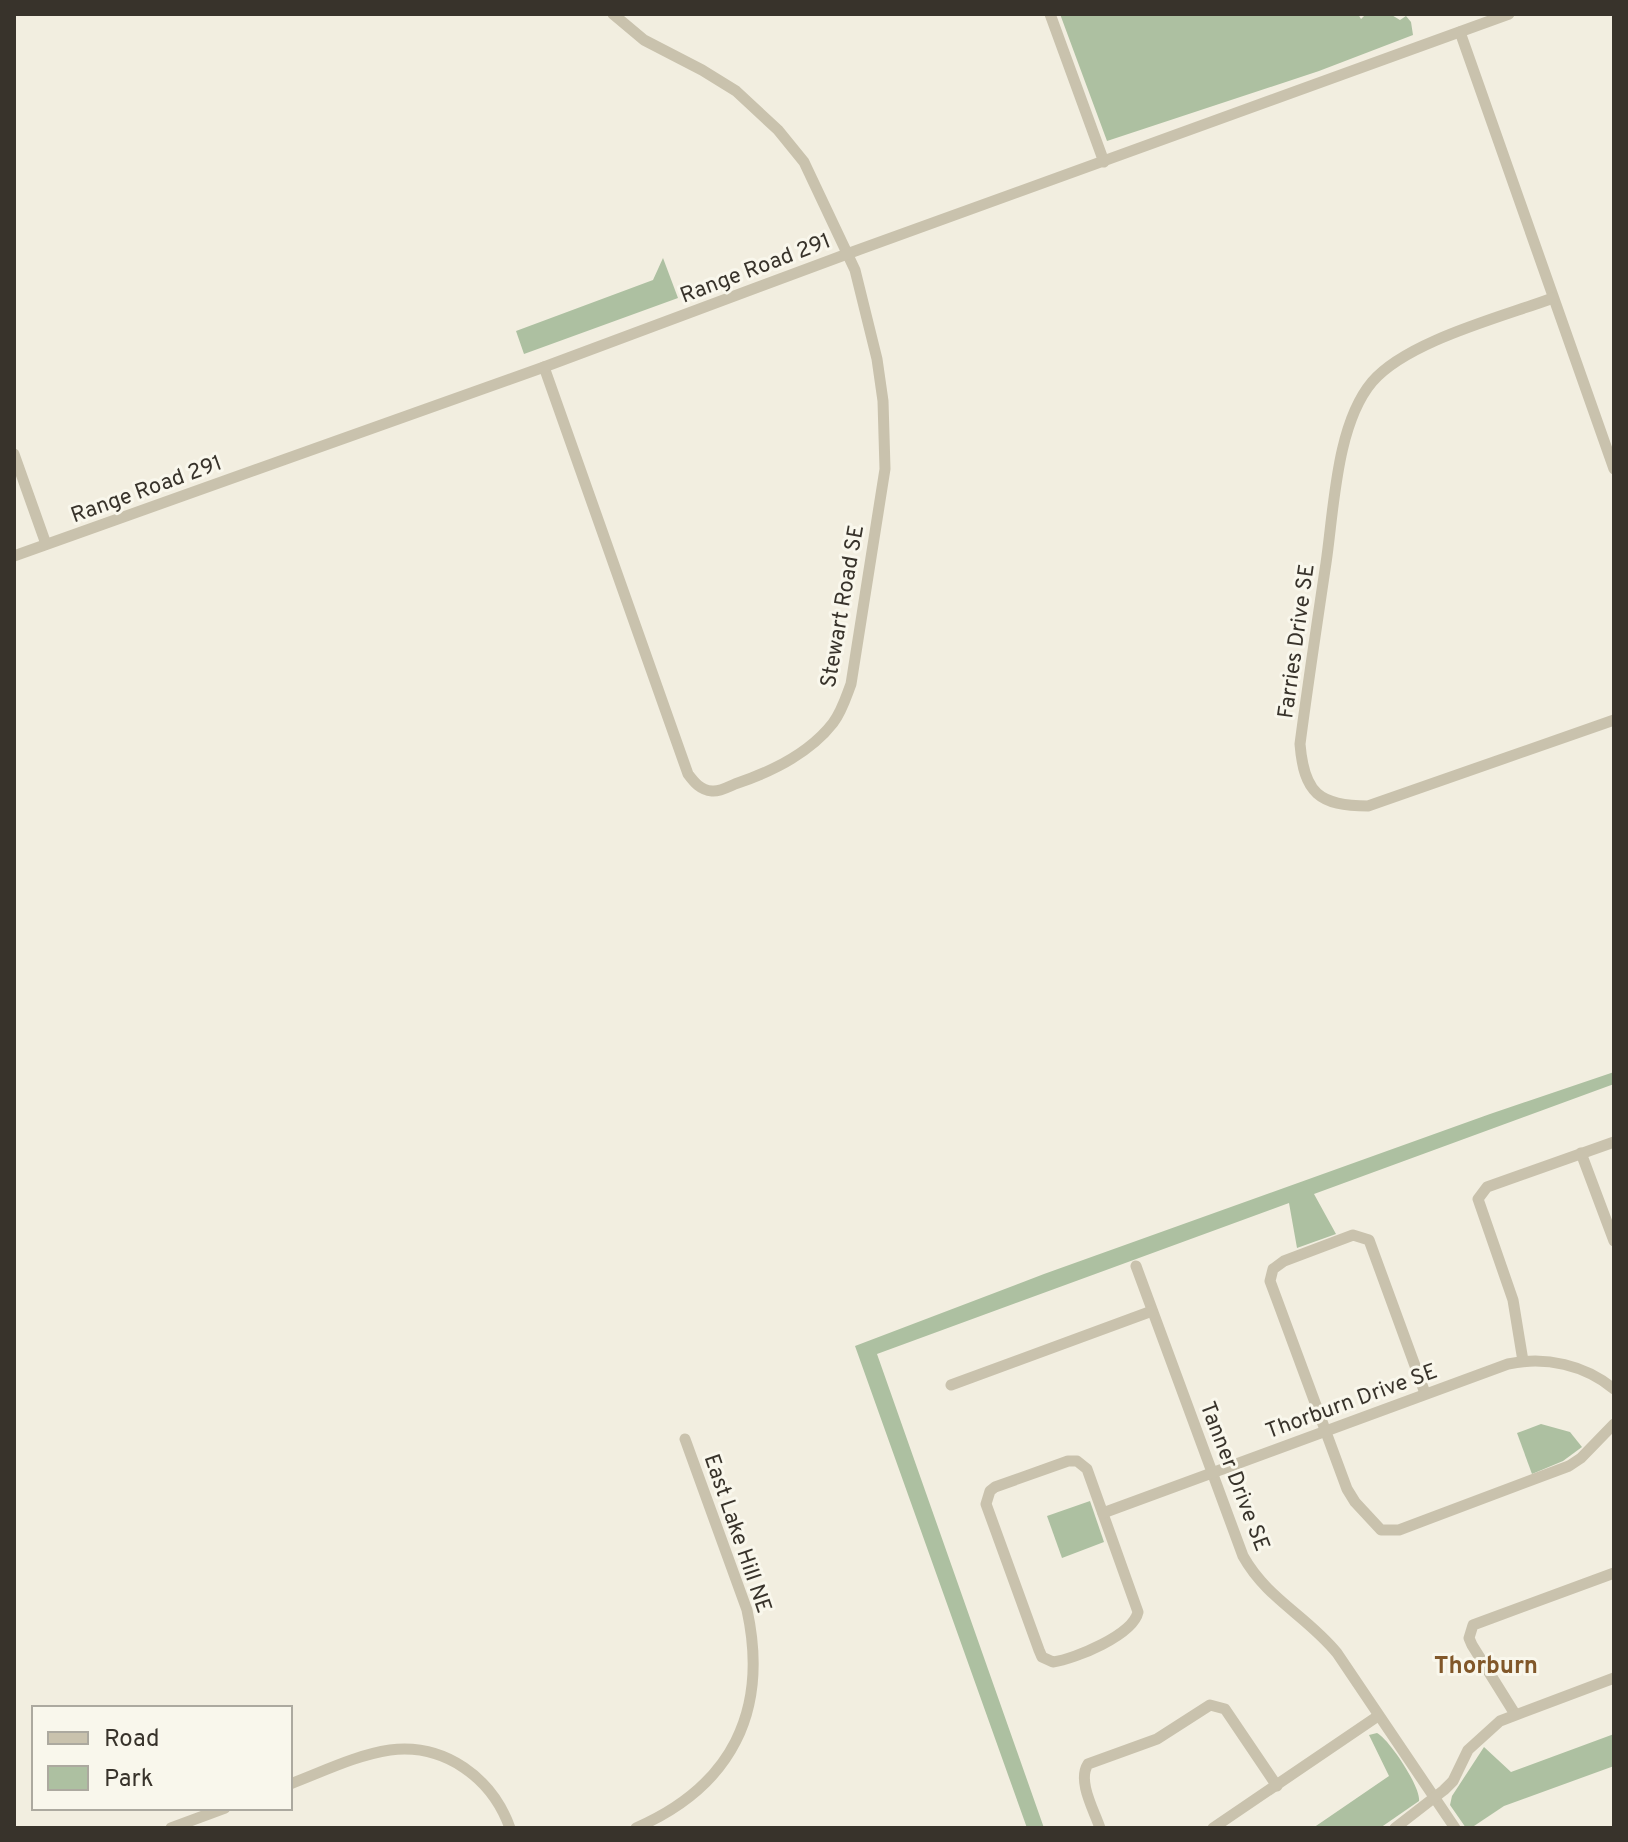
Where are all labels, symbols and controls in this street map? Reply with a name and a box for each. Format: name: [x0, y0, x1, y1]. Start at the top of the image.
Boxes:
street label: Range Road 291: [677, 228, 835, 310]
street label: Range Road 291: [67, 450, 226, 530]
street label: Stewart Road SE: [816, 523, 871, 690]
street label: Farries Drive SE: [1273, 562, 1322, 720]
street label: Thorburn Drive SE: [1262, 1359, 1441, 1446]
street label: Tanner Drive SE: [1193, 1398, 1275, 1556]
street label: East Lake Hill NE: [697, 1451, 777, 1617]
district label: Thorburn: [1434, 1652, 1538, 1682]
legend: [32, 1706, 292, 1810]
text: Road: [104, 1725, 160, 1755]
text: Park: [104, 1765, 154, 1795]

